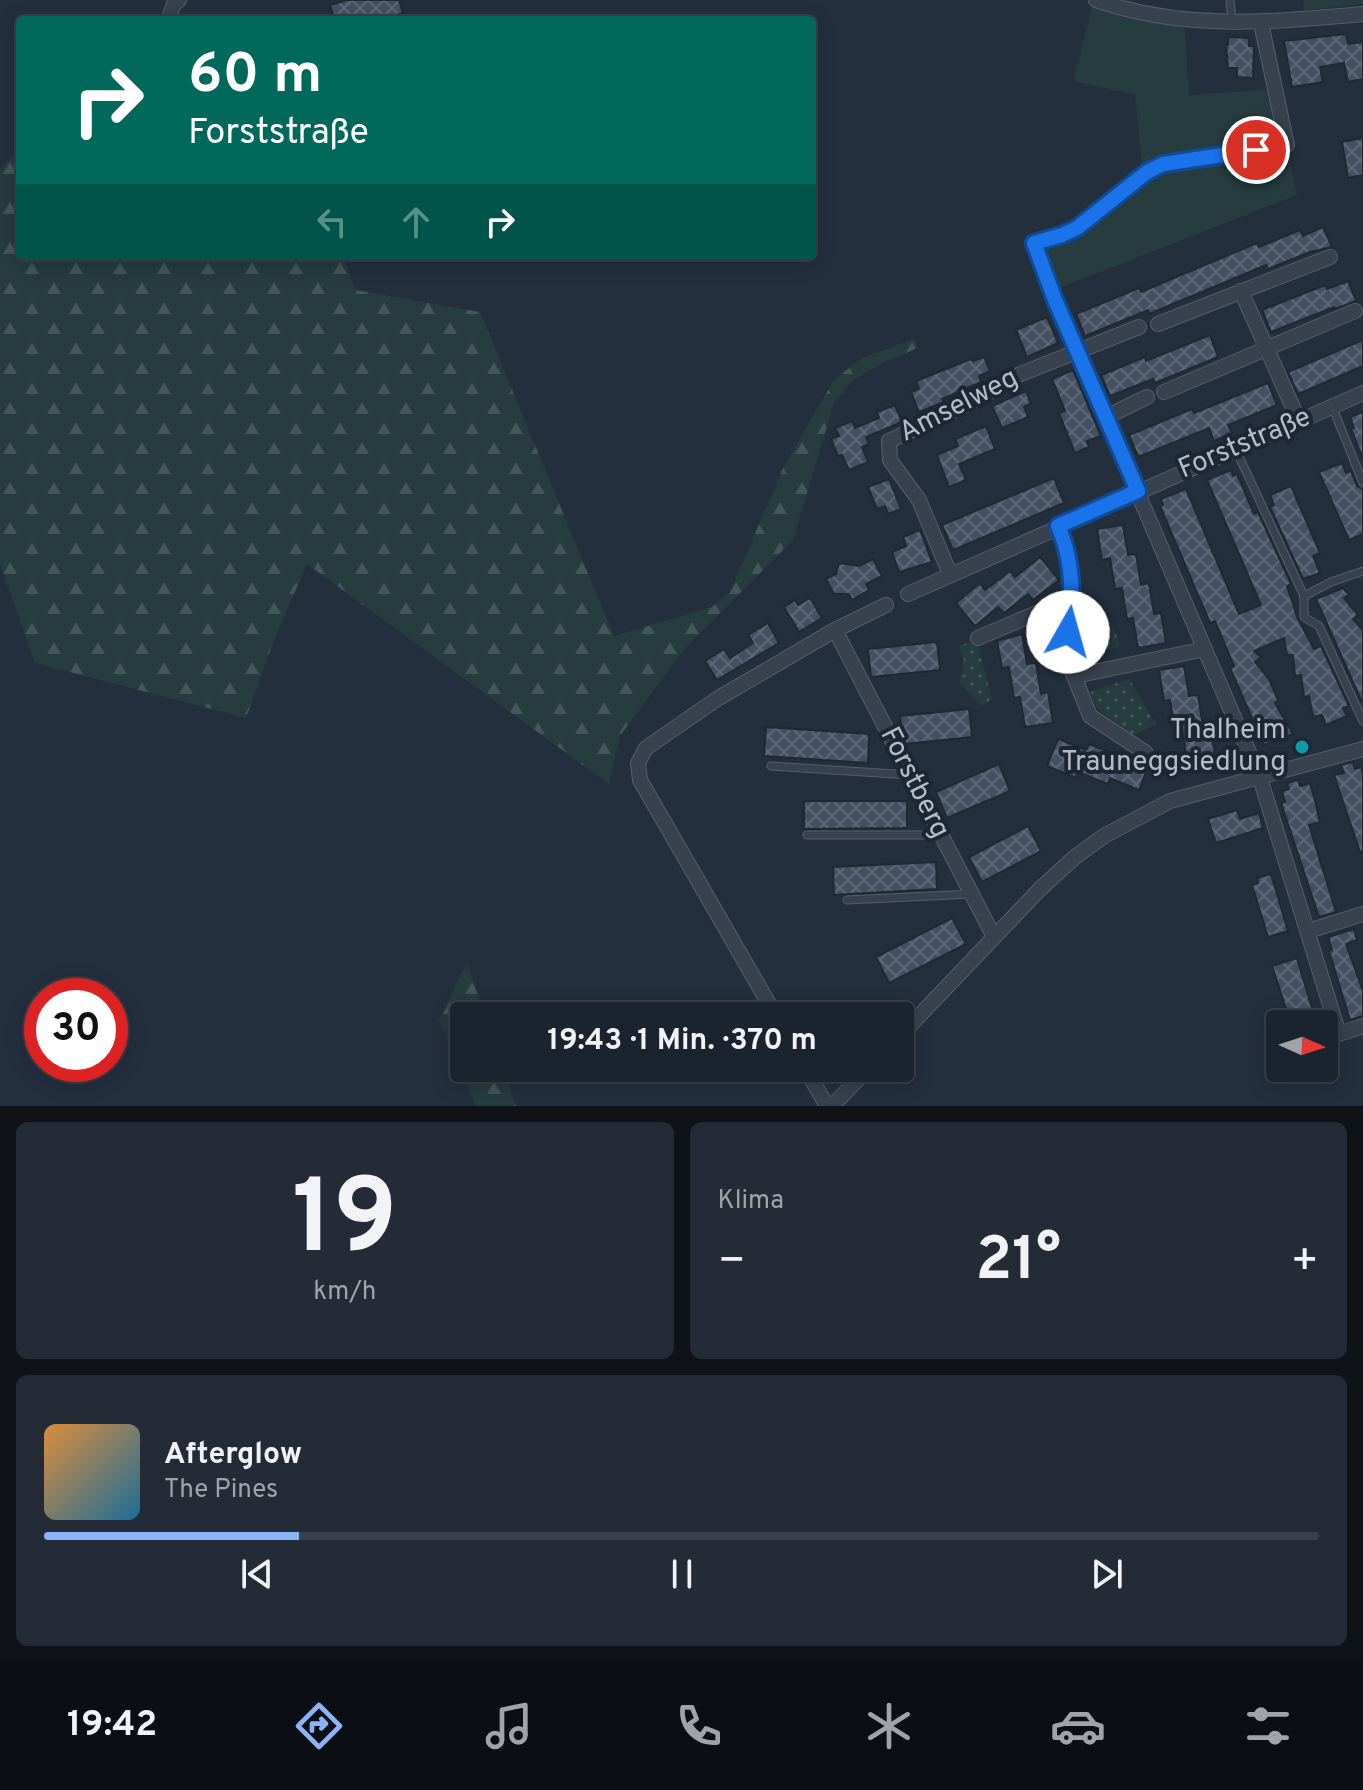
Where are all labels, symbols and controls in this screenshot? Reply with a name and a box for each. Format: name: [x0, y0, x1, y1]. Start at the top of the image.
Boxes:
text: 60 m: [188, 42, 322, 112]
icon: right: [56, 48, 160, 152]
text: Forststraße: [188, 111, 369, 157]
pin: [1222, 116, 1290, 184]
icon: arrive: [1234, 128, 1278, 172]
icon: left: [310, 200, 354, 244]
icon: ahead: [394, 200, 438, 244]
icon: right: [478, 200, 522, 244]
street label: Amselweg: [893, 361, 1025, 451]
street label: Forststraße: [1173, 400, 1317, 488]
position arrow: [1026, 590, 1110, 674]
place label: Thalheim Trauneggsiedlung: [1061, 713, 1286, 781]
street label: Forstberg: [871, 721, 957, 845]
marker: Thalheim Trauneggsiedlung: [1293, 738, 1311, 756]
speed limit sign: 30: [24, 978, 128, 1082]
north arrow: [1266, 1010, 1338, 1082]
map controls: [1266, 1010, 1338, 1082]
text: 19:43 · 1 Min. · 370 m: [547, 1023, 817, 1060]
text: 19: [292, 1158, 398, 1290]
text: Klima: [718, 1185, 784, 1218]
text: 21°: [975, 1225, 1061, 1301]
text: −: [718, 1235, 746, 1291]
text: +: [1291, 1235, 1319, 1291]
text: km/h: [313, 1276, 376, 1309]
text: Afterglow: [164, 1437, 302, 1474]
text: The Pines: [164, 1474, 278, 1507]
icon: previous: [235, 1552, 279, 1596]
icon: pause: [660, 1552, 704, 1596]
icon: next: [1085, 1552, 1129, 1596]
icon: directions: [291, 1698, 347, 1754]
icon: music: [481, 1698, 537, 1754]
icon: phone: [671, 1698, 727, 1754]
icon: climate: [861, 1698, 917, 1754]
icon: car: [1050, 1698, 1106, 1754]
icon: filters: [1240, 1698, 1296, 1754]
text: 19:42: [67, 1703, 157, 1749]

